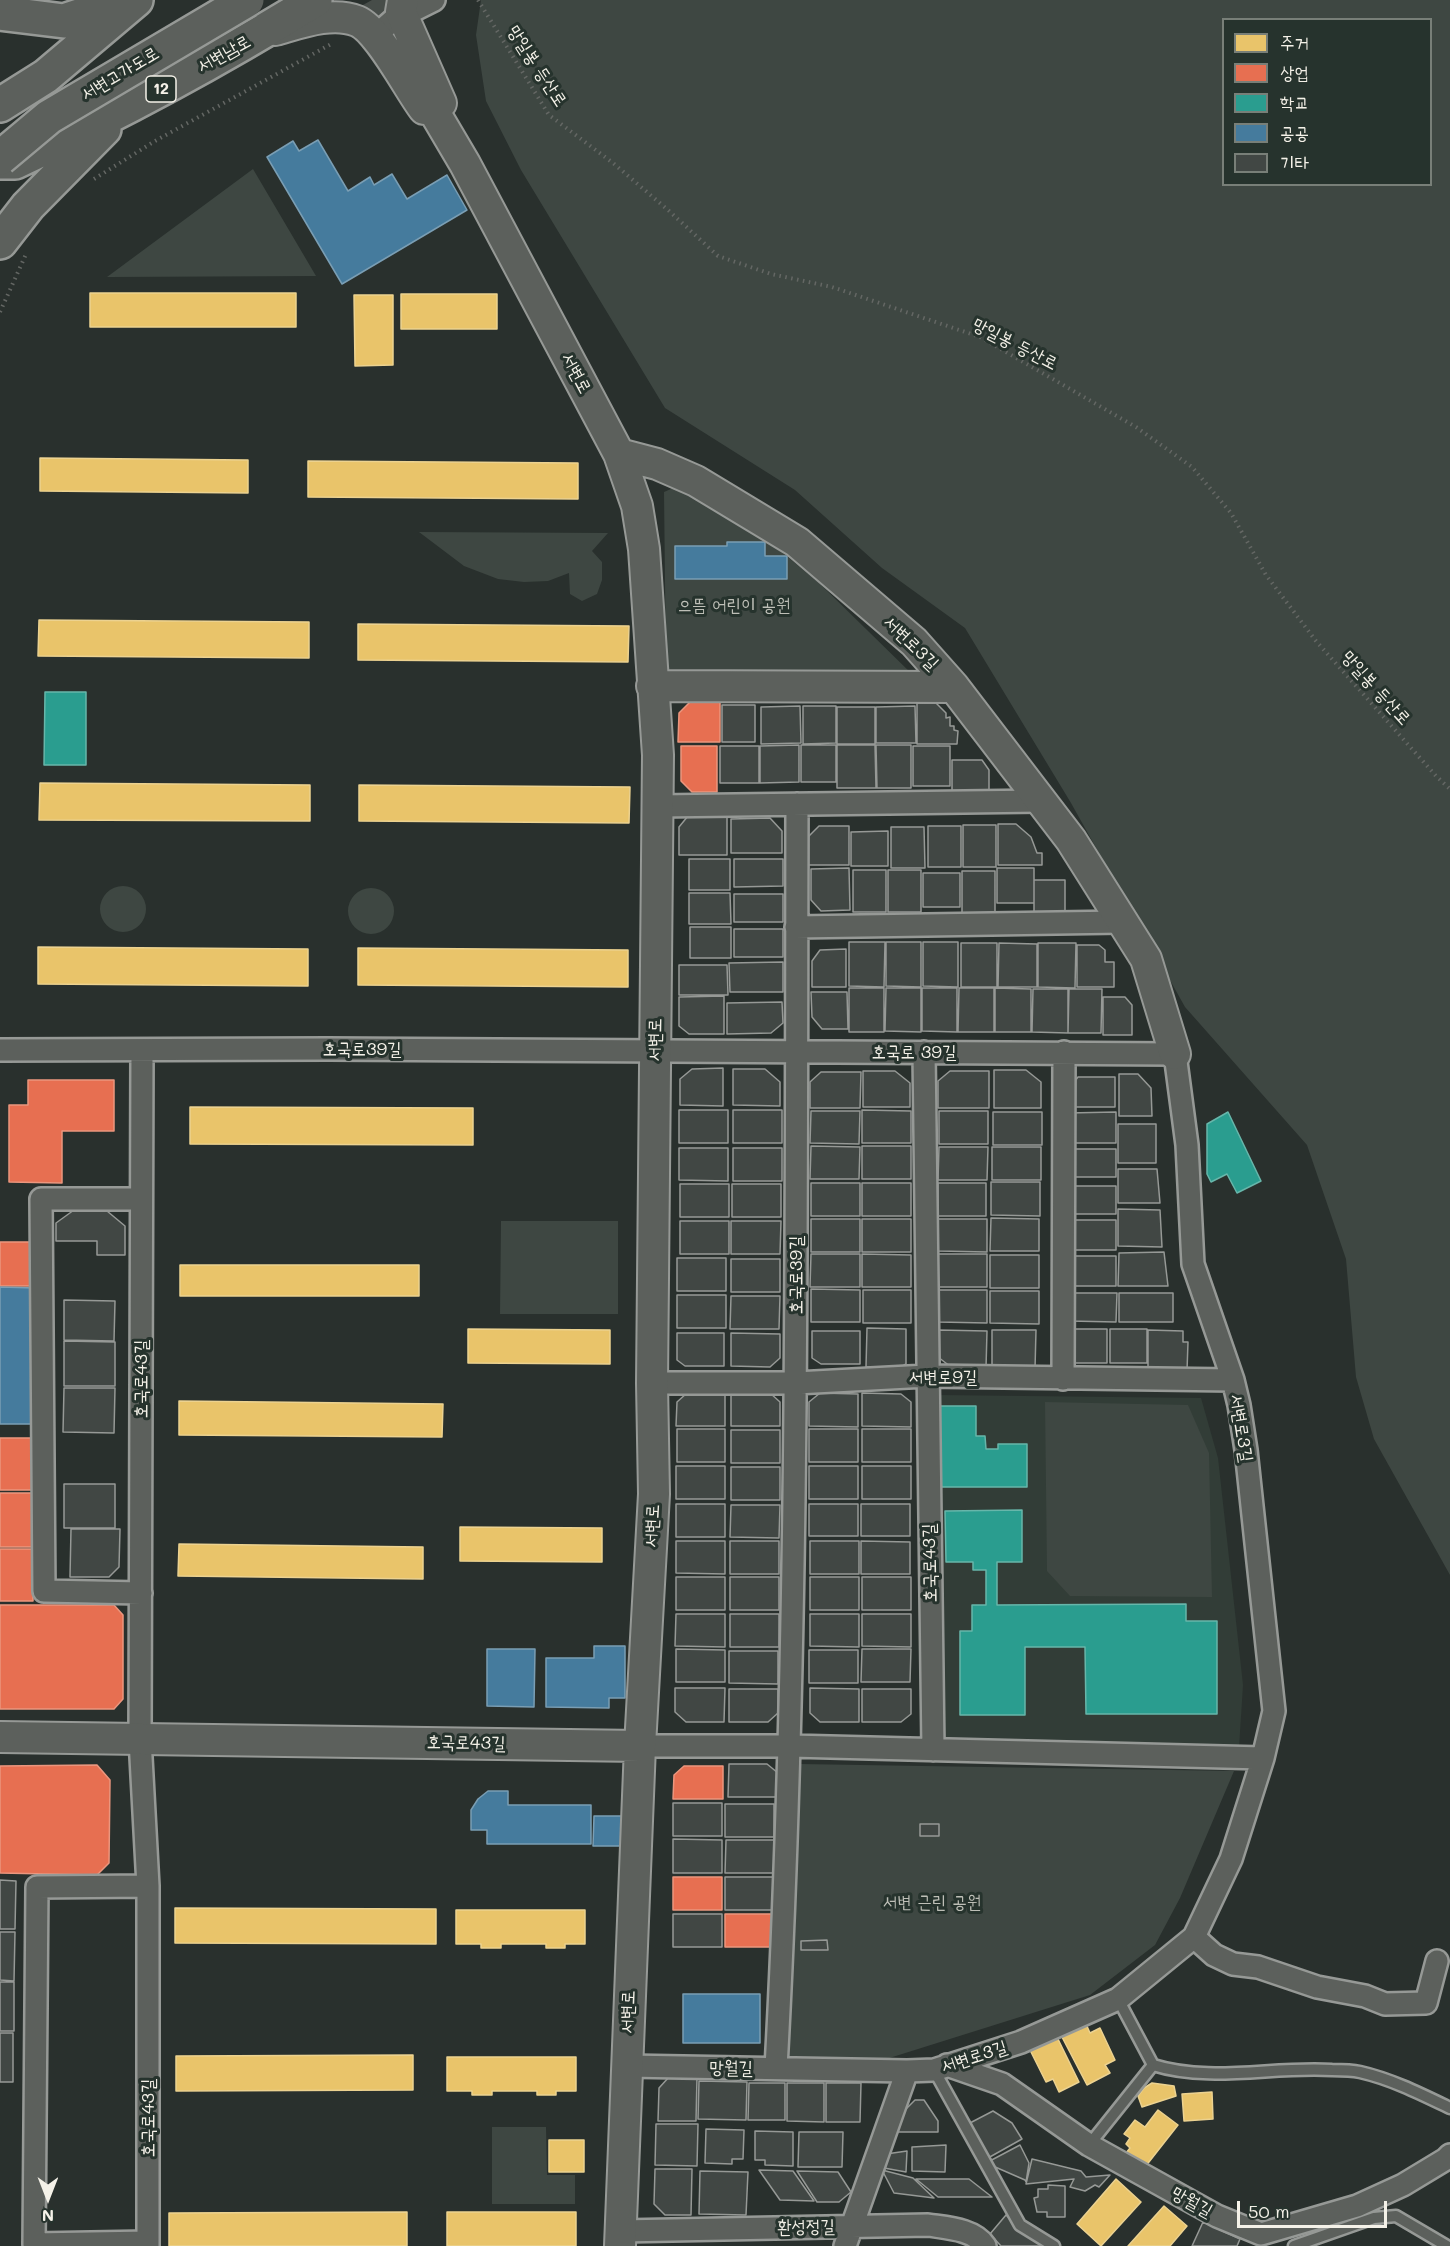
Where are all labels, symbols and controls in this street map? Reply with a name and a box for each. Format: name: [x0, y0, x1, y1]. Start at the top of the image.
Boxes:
legend: [1222, 18, 1432, 186]
street label: 망일봉 등산로: [503, 21, 571, 111]
text: 주거: [1280, 30, 1309, 54]
street label: 서변남로: [193, 31, 255, 77]
street label: 서변고가도로: [77, 42, 163, 106]
text: 상업: [1280, 60, 1309, 84]
road number: 12: [146, 76, 176, 102]
text: 학교: [1280, 90, 1309, 114]
text: 공공: [1280, 120, 1309, 144]
text: 기타: [1280, 150, 1309, 174]
street label: 망일봉 등산로: [969, 313, 1061, 375]
street label: 서변로: [556, 349, 596, 397]
park label: 으뜸 어린이 공원: [678, 594, 790, 616]
street label: 서변로3길: [879, 611, 943, 675]
street label: 망일봉 등산로: [1337, 646, 1415, 730]
street label: 서변로: [644, 1018, 666, 1062]
street label: 호국로39길: [322, 1038, 402, 1060]
street label: 호국로 39길: [872, 1041, 956, 1063]
street label: 호국로39길: [785, 1235, 807, 1315]
street label: 호국로43길: [130, 1339, 152, 1419]
street label: 서변로9길: [909, 1366, 977, 1388]
street label: 서변로3길: [1225, 1392, 1257, 1464]
street label: 서변로: [640, 1504, 664, 1548]
street label: 호국로43길: [919, 1523, 941, 1603]
street label: 호국로43길: [426, 1732, 506, 1754]
park label: 서변 근린 공원: [883, 1891, 981, 1913]
street label: 서변로: [616, 1990, 640, 2034]
street label: 서변로3길: [938, 2036, 1010, 2078]
street label: 망월길: [709, 2057, 753, 2079]
street label: 호국로43길: [137, 2078, 159, 2158]
north arrow: [18, 2168, 78, 2228]
street label: 망월길: [1168, 2182, 1216, 2222]
scale bar: [1240, 2189, 1390, 2227]
text: 50 m: [1248, 2199, 1290, 2223]
text: N: [42, 2206, 54, 2227]
street label: 환성정길: [777, 2216, 835, 2238]

